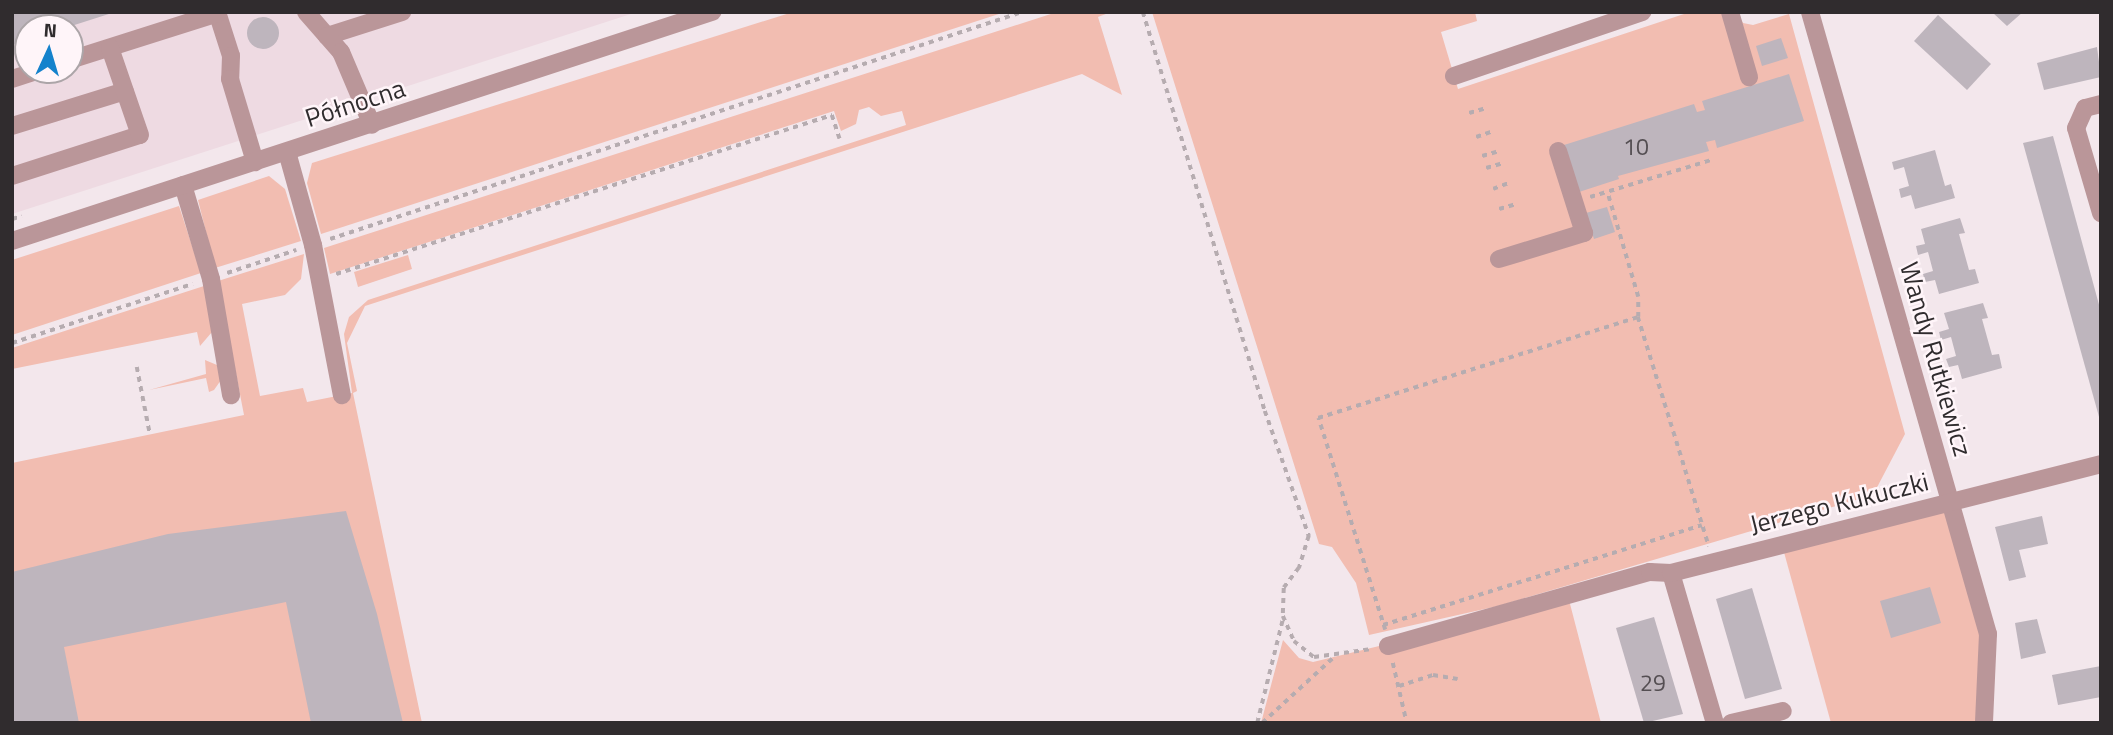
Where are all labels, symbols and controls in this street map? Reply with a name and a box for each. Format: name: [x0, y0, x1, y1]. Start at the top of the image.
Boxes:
north arrow: [14, 14, 84, 84]
text: N: [43, 15, 58, 44]
street label: Północna: [301, 72, 409, 134]
house number: 10: [1623, 133, 1649, 161]
street label: Wandy Rutkiewicz: [1893, 258, 1979, 460]
street label: Jerzego Kukuczki: [1746, 466, 1932, 540]
house number: 29: [1640, 669, 1666, 697]

